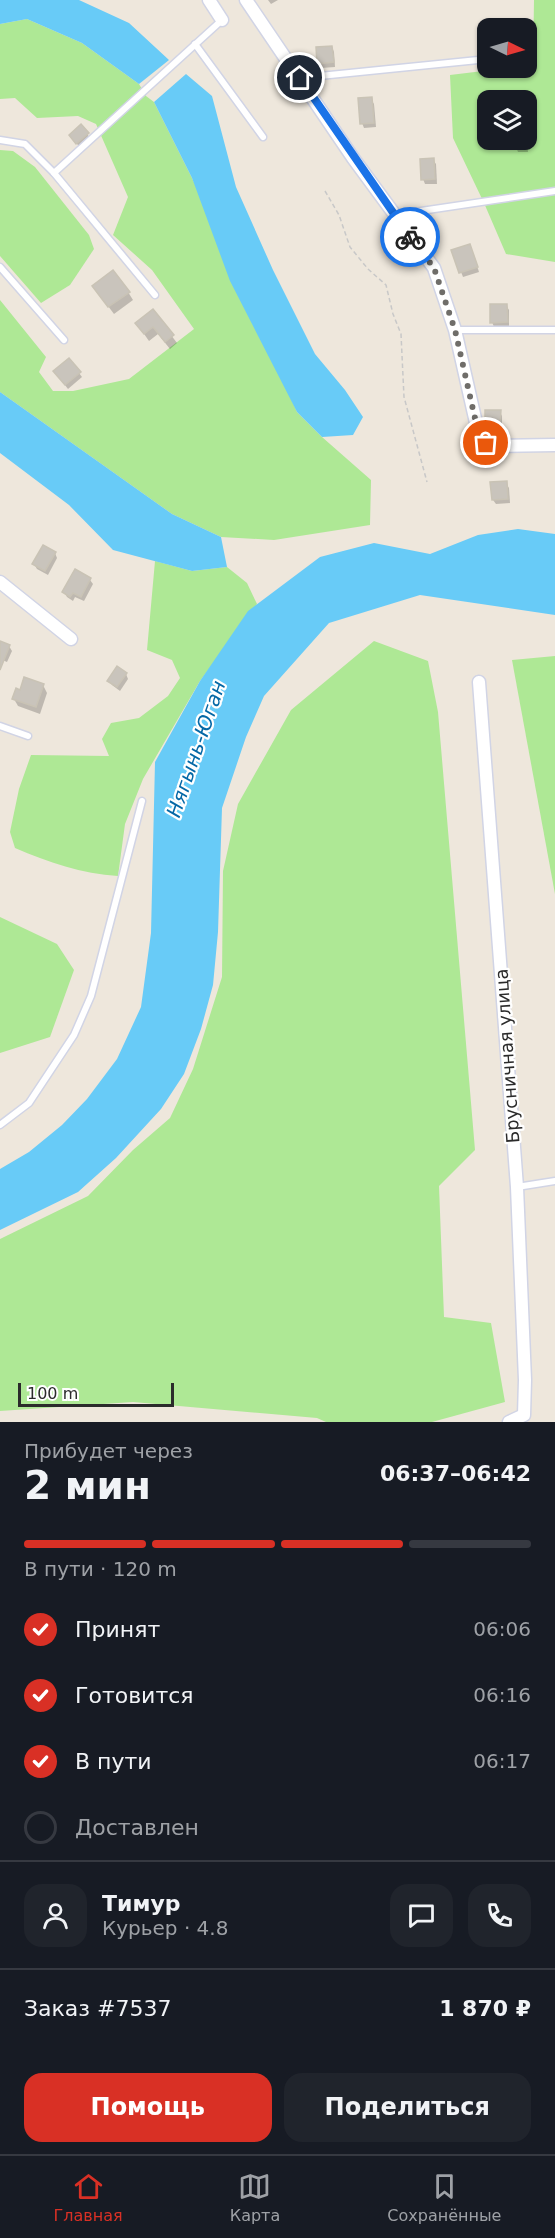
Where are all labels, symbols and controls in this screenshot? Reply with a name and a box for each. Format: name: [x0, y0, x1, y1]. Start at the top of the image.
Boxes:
north arrow: [477, 18, 537, 78]
map controls: [477, 18, 537, 150]
pin: [274, 52, 325, 103]
icon: home: [283, 61, 316, 94]
button: layers: [477, 90, 537, 150]
courier: [380, 207, 440, 267]
icon: bike: [394, 221, 427, 254]
pin: [460, 417, 511, 468]
icon: bag: [469, 426, 502, 459]
water label: Нягынь-Юган: [161, 678, 231, 820]
street label: Брусничная улица: [490, 968, 524, 1144]
scale bar: [18, 1380, 174, 1408]
text: 100 m: [27, 1384, 78, 1403]
text: Прибудет через: [24, 1439, 193, 1463]
text: 06:37–06:42: [380, 1461, 531, 1486]
text: 2 мин: [24, 1463, 151, 1508]
text: В пути · 120 m: [24, 1557, 177, 1581]
icon: check: [24, 1613, 57, 1646]
text: Принят: [75, 1617, 160, 1642]
text: 06:06: [473, 1617, 531, 1641]
icon: check: [24, 1679, 57, 1712]
text: Готовится: [75, 1683, 194, 1708]
text: 06:16: [473, 1683, 531, 1707]
icon: check: [24, 1745, 57, 1778]
text: В пути: [75, 1749, 152, 1774]
text: 06:17: [473, 1749, 531, 1773]
text: Доставлен: [75, 1815, 199, 1840]
button: person: [24, 1884, 87, 1947]
button: chat: [390, 1884, 453, 1947]
button: phone: [468, 1884, 531, 1947]
text: Тимур: [102, 1891, 181, 1916]
text: Курьер · 4.8: [102, 1916, 228, 1940]
text: Заказ #7537: [24, 1996, 171, 2021]
text: 1 870 ₽: [439, 1996, 531, 2021]
button: Помощь: [24, 2073, 272, 2142]
button: Поделиться: [284, 2073, 531, 2142]
tab: Главная: [54, 2170, 123, 2225]
tab: Карта: [230, 2170, 280, 2225]
tab: Сохранённые: [387, 2170, 501, 2225]

